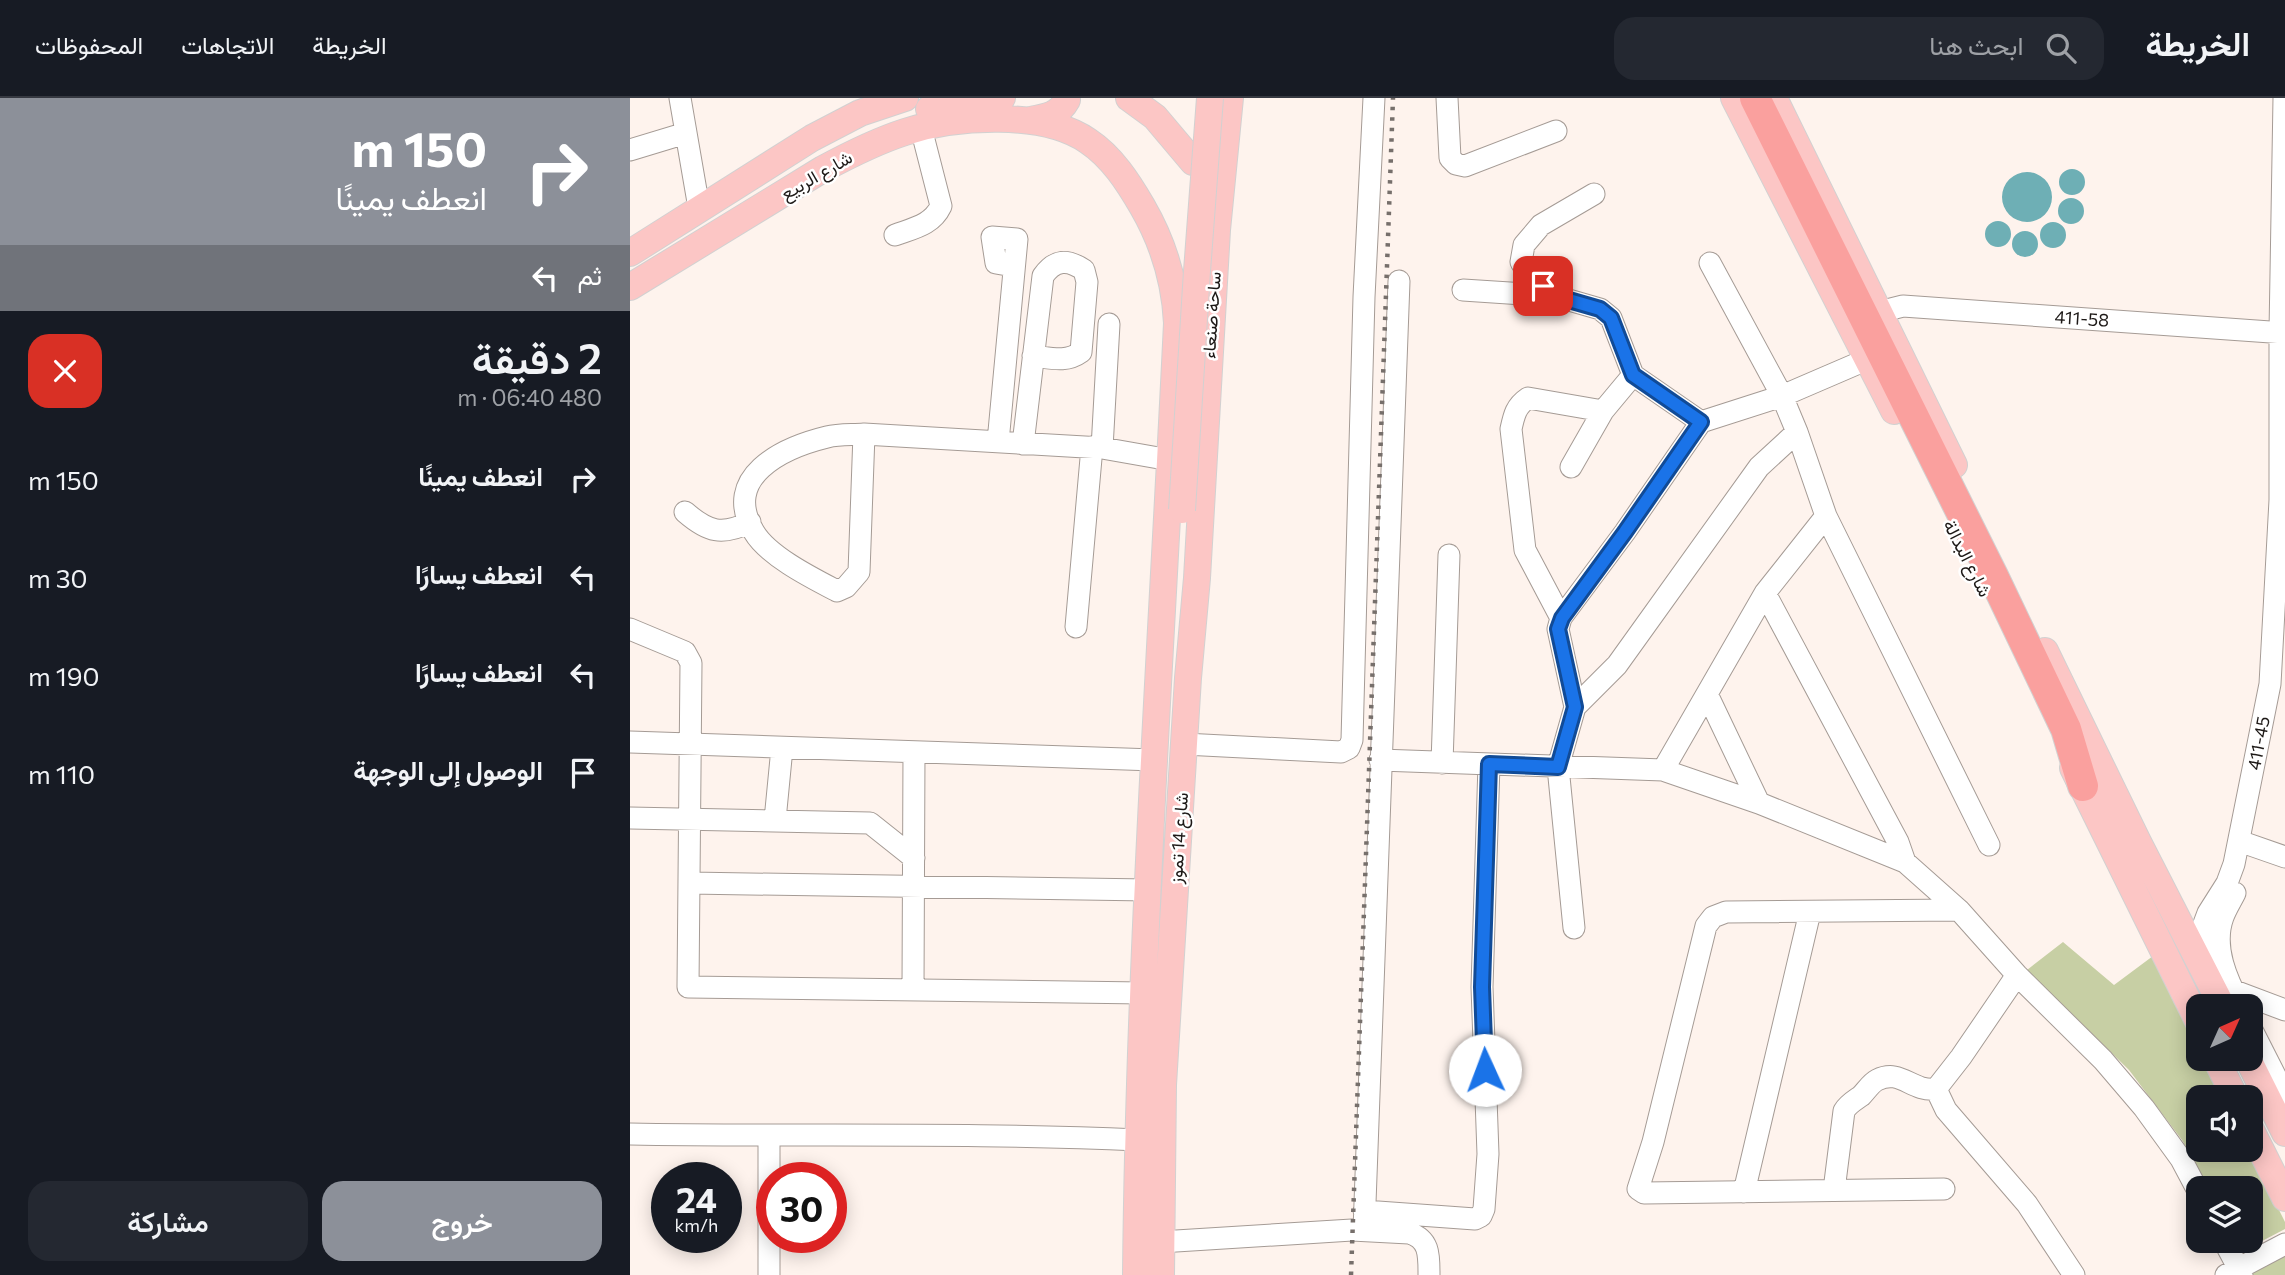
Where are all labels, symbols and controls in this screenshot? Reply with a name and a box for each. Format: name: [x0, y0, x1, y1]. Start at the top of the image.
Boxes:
search box: [1614, 17, 2104, 80]
text: الخريطة: [2146, 22, 2250, 63]
text: ابحث هنا: [1929, 29, 2024, 60]
icon: search: [2042, 29, 2080, 67]
text: المحفوظات: [35, 30, 143, 59]
text: الاتجاهات: [181, 30, 274, 59]
text: الخريطة: [312, 30, 387, 59]
text: 150 m: [352, 117, 487, 177]
icon: right: [511, 126, 602, 217]
street label: شارع الربيع: [776, 146, 857, 206]
text: انعطف يمينًا: [336, 177, 487, 217]
pin: [1513, 256, 1573, 316]
icon: left: [526, 259, 564, 297]
text: ثم: [578, 259, 602, 290]
icon: arrive: [1524, 267, 1562, 305]
street label: ساحة صنعاء: [1197, 271, 1225, 359]
street label: 411-58: [2054, 305, 2110, 331]
text: 2 دقيقة: [472, 331, 602, 383]
button: close: [28, 334, 102, 408]
text: 480 m · 06:40: [457, 383, 602, 411]
text: انعطف يمينًا: [418, 460, 543, 491]
icon: right: [564, 460, 602, 498]
text: 150 m: [28, 464, 99, 495]
street label: شارع البدالة: [1937, 516, 1997, 601]
text: انعطف يسارًا: [415, 558, 543, 589]
icon: left: [564, 558, 602, 596]
text: 30 m: [28, 562, 87, 593]
text: انعطف يسارًا: [415, 656, 543, 687]
icon: left: [564, 656, 602, 694]
text: 190 m: [28, 660, 100, 691]
street label: 411-45: [2242, 714, 2274, 772]
text: الوصول إلى الوجهة: [353, 754, 543, 785]
icon: arrive: [564, 754, 602, 792]
text: 110 m: [28, 758, 95, 789]
street label: شارع 14 تموز: [1164, 792, 1194, 886]
north arrow: [2186, 994, 2263, 1071]
map controls: [2186, 994, 2263, 1253]
position arrow: [1448, 1033, 1522, 1107]
button: sound: [2186, 1085, 2263, 1162]
speed limit sign: 30: [756, 1162, 847, 1253]
button: layers: [2186, 1176, 2263, 1253]
text: 24: [676, 1177, 717, 1220]
button: مشاركة: [28, 1181, 308, 1261]
button: خروج: [322, 1181, 602, 1261]
text: km/h: [675, 1214, 718, 1236]

